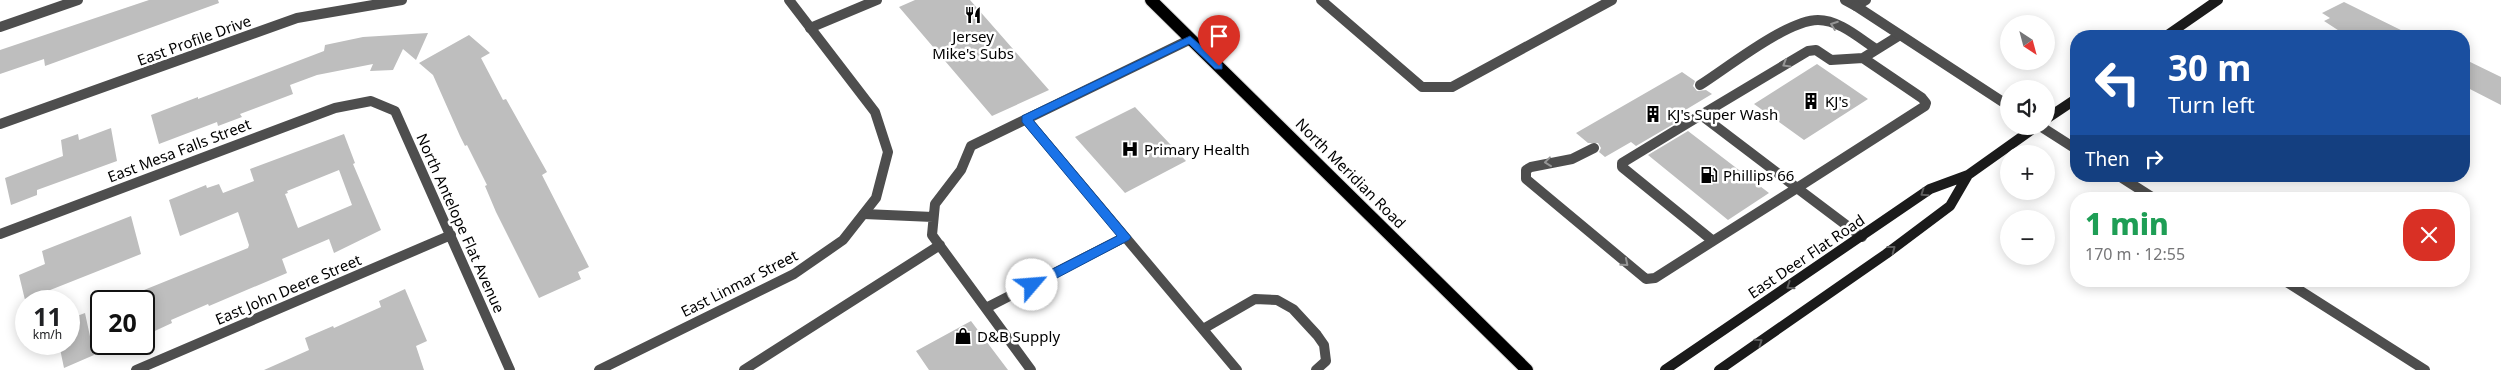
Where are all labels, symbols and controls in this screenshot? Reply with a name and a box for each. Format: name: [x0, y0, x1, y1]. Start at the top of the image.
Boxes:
restaurant icon: Jersey Mike's Subs: [963, 5, 983, 25]
street label: East Profile Drive: [134, 10, 254, 70]
pin: [1198, 15, 1240, 66]
north arrow: [2000, 15, 2055, 70]
map controls: [2000, 15, 2055, 265]
one-way arrow: [1830, 21, 1839, 31]
icon: arrive: [1205, 22, 1233, 50]
place label: Jersey Mike's Subs: [932, 26, 1014, 63]
text: 30 m: [2168, 44, 2251, 91]
icon: left: [2085, 50, 2150, 115]
one-way arrow: [1782, 58, 1791, 68]
button: sound: [2000, 80, 2055, 135]
text: Turn left: [2168, 89, 2255, 119]
building icon: KJ's: [1801, 91, 1821, 111]
place label: KJ's: [1825, 91, 1849, 111]
building icon: KJ's Super Wash: [1643, 104, 1663, 124]
place label: KJ's Super Wash: [1667, 104, 1778, 124]
street label: East Mesa Falls Street: [105, 113, 254, 187]
street label: North Meridian Road: [1292, 114, 1410, 232]
street label: North Antelope Flat Avenue: [412, 130, 510, 316]
hospital icon: Primary Health: [1120, 139, 1140, 159]
place label: Primary Health: [1144, 139, 1250, 159]
button: +: [2000, 145, 2055, 200]
icon: right: [2140, 145, 2168, 173]
text: Then: [2085, 146, 2130, 172]
one-way arrow: [1543, 156, 1551, 167]
fuel station icon: Phillips 66: [1699, 165, 1719, 185]
place label: Phillips 66: [1723, 165, 1794, 185]
one-way arrow: [1920, 187, 1929, 196]
text: 1 min: [2085, 203, 2169, 244]
button: close: [2403, 209, 2455, 261]
street label: East Deer Flat Road: [1744, 210, 1868, 302]
button: −: [2000, 210, 2055, 265]
text: 170 m · 12:55: [2085, 243, 2185, 265]
street label: East Linmar Street: [677, 245, 801, 321]
one-way arrow: [1886, 247, 1895, 255]
street label: East John Deere Street: [212, 249, 365, 329]
position arrow: [1005, 258, 1057, 310]
one-way arrow: [1619, 258, 1628, 266]
one-way arrow: [1786, 279, 1795, 289]
speed limit sign: 20: [90, 290, 155, 355]
text: 11: [33, 299, 62, 333]
text: km/h: [33, 326, 62, 343]
shop icon: D&B Supply: [953, 326, 973, 346]
place label: D&B Supply: [977, 326, 1060, 346]
one-way arrow: [1753, 339, 1763, 348]

